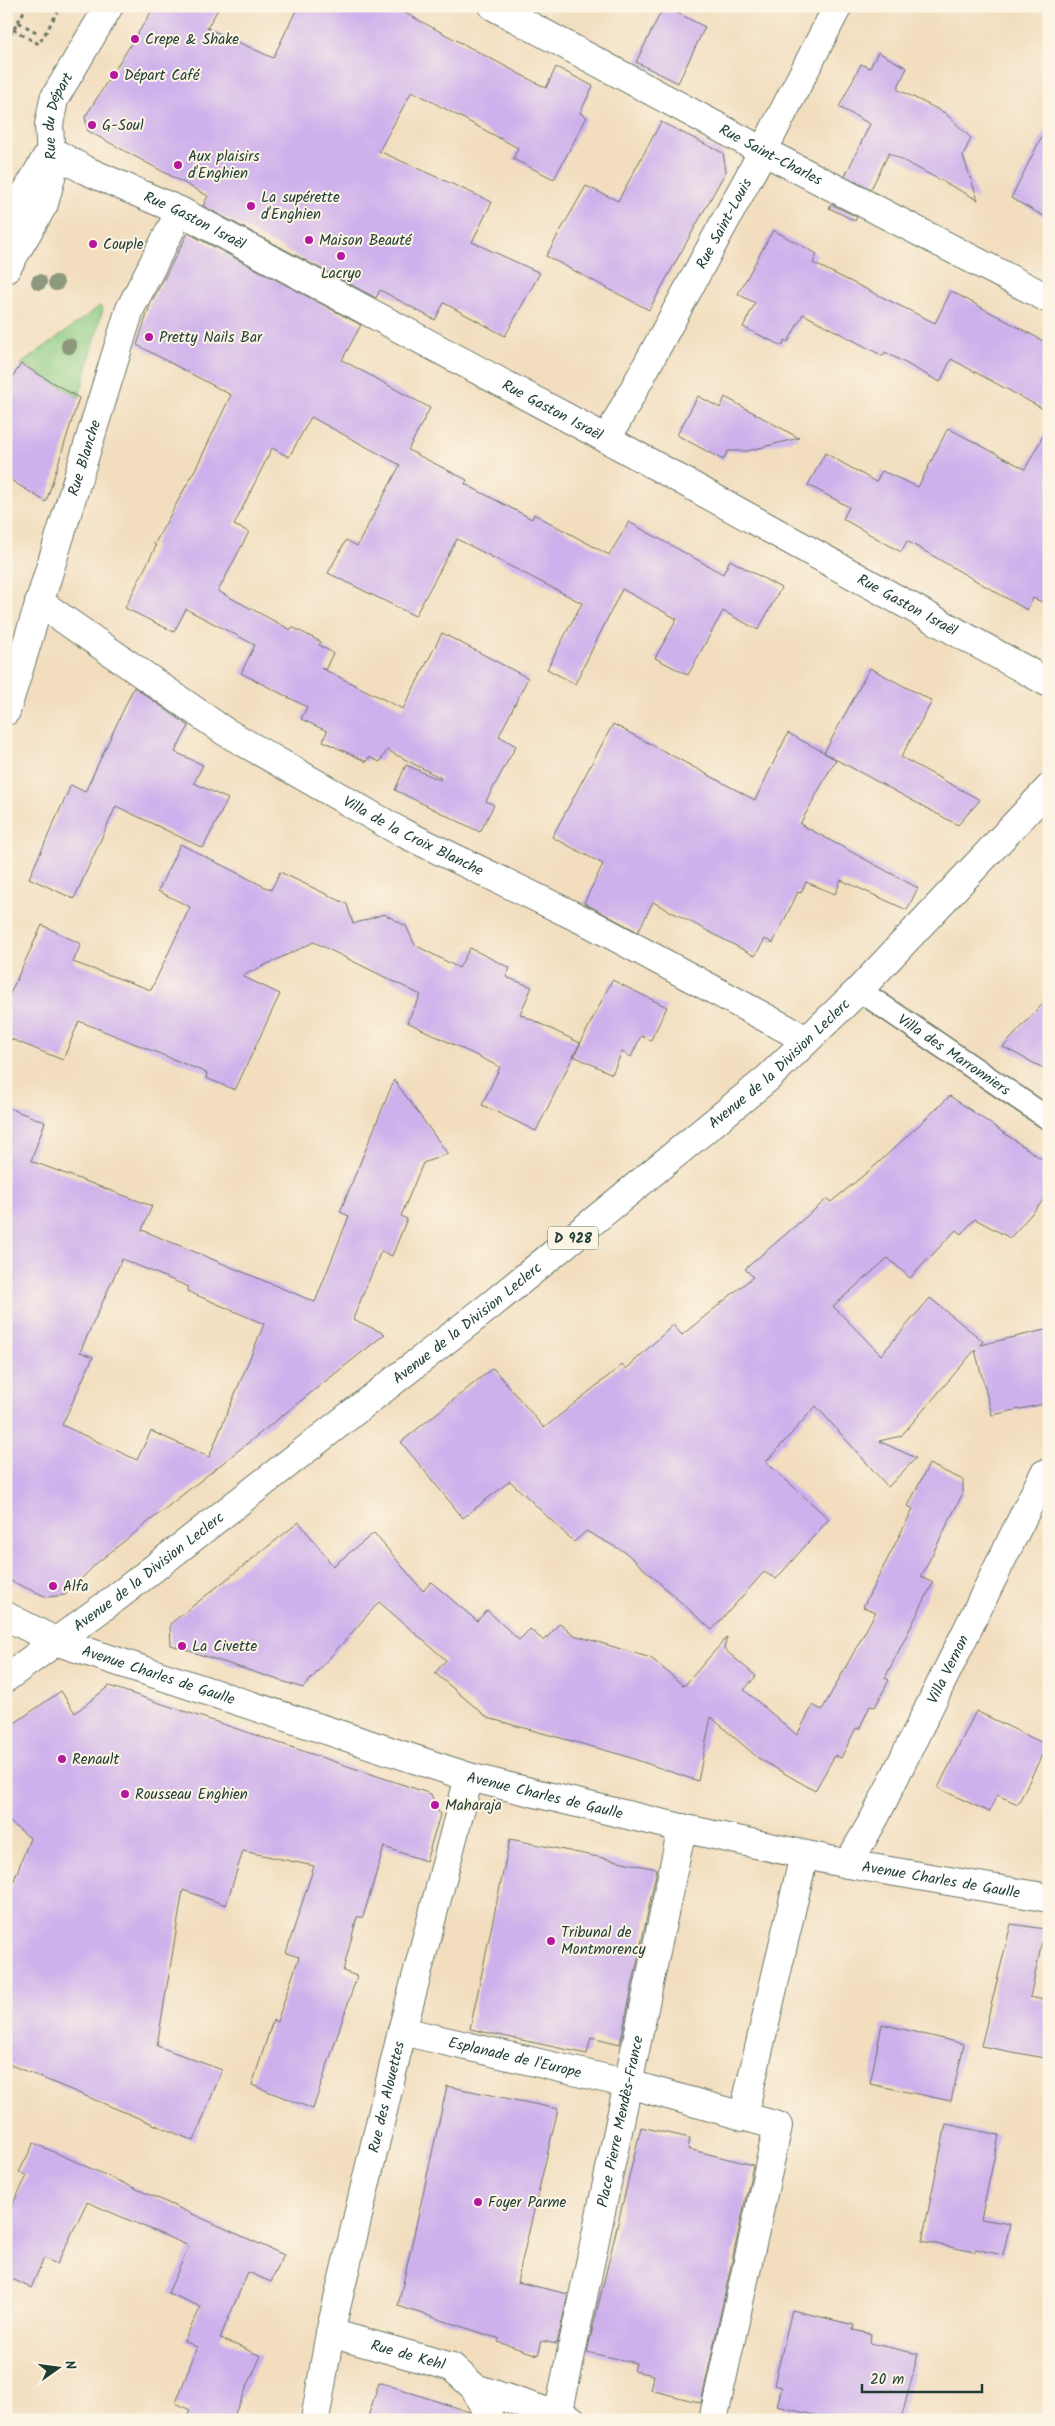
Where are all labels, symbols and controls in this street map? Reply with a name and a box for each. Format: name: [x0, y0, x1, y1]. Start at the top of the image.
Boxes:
place label: Crepe & Shake: [145, 28, 239, 52]
marker: Crepe & Shake: [129, 33, 141, 45]
place label: Départ Café: [124, 64, 201, 88]
street label: Rue du Départ: [38, 68, 80, 160]
marker: Départ Café: [108, 69, 120, 81]
place label: G-Soul: [102, 114, 144, 138]
street label: Rue Saint-Charles: [714, 118, 827, 193]
marker: G-Soul: [86, 119, 98, 131]
place label: Aux plaisirs d'Enghien: [188, 145, 260, 186]
marker: Aux plaisirs d'Enghien: [172, 159, 184, 171]
street label: Rue Saint-Louis: [690, 174, 759, 274]
street label: Rue Gaston Israël: [140, 186, 250, 257]
place label: La supérette d'Enghien: [261, 186, 340, 227]
marker: La supérette d'Enghien: [245, 200, 257, 212]
place label: Maison Beauté: [319, 229, 413, 253]
place label: Couple: [103, 233, 144, 257]
marker: Maison Beauté: [303, 234, 315, 246]
marker: Couple: [87, 238, 99, 250]
marker: Lacryo: [335, 250, 347, 262]
place label: Lacryo: [321, 262, 362, 286]
place label: Pretty Nails Bar: [159, 326, 263, 350]
marker: Pretty Nails Bar: [143, 331, 155, 343]
street label: Rue Gaston Israël: [497, 374, 607, 448]
street label: Rue Blanche: [62, 417, 108, 499]
street label: Rue Gaston Israël: [852, 568, 962, 643]
street label: Villa de la Croix Blanche: [338, 790, 487, 883]
street label: Avenue de la Division Leclerc: [703, 993, 857, 1135]
street label: Villa des Marronniers: [892, 1008, 1015, 1103]
road number: D 928: [548, 1226, 598, 1250]
street label: Avenue de la Division Leclerc: [388, 1257, 548, 1391]
street label: Avenue de la Division Leclerc: [69, 1506, 230, 1638]
place label: Alfa: [63, 1575, 88, 1599]
marker: Alfa: [47, 1580, 59, 1592]
street label: Villa Vernon: [922, 1631, 976, 1708]
place label: La Civette: [192, 1635, 257, 1659]
street label: Avenue Charles de Gaulle: [78, 1640, 238, 1712]
marker: La Civette: [176, 1640, 188, 1652]
place label: Renault: [72, 1748, 119, 1772]
marker: Renault: [56, 1753, 68, 1765]
street label: Avenue Charles de Gaulle: [464, 1766, 626, 1827]
place label: Rousseau Enghien: [135, 1783, 248, 1807]
marker: Rousseau Enghien: [119, 1788, 131, 1800]
place label: Maharaja: [445, 1794, 502, 1818]
marker: Maharaja: [429, 1799, 441, 1811]
street label: Avenue Charles de Gaulle: [860, 1856, 1022, 1906]
place label: Tribunal de Montmorency: [561, 1921, 647, 1962]
marker: Tribunal de Montmorency: [545, 1935, 557, 1947]
street label: Esplanade de l'Europe: [446, 2031, 584, 2086]
street label: Place Pierre Mendès-France: [591, 2033, 651, 2210]
street label: Rue des Alouettes: [362, 2038, 412, 2155]
place label: Foyer Parme: [488, 2191, 566, 2215]
marker: Foyer Parme: [472, 2196, 484, 2208]
street label: Rue de Kehl: [368, 2334, 448, 2378]
north arrow: [32, 2344, 82, 2394]
text: N: [58, 2358, 81, 2372]
scale bar: [862, 2361, 982, 2393]
text: 20 m: [870, 2368, 904, 2392]

